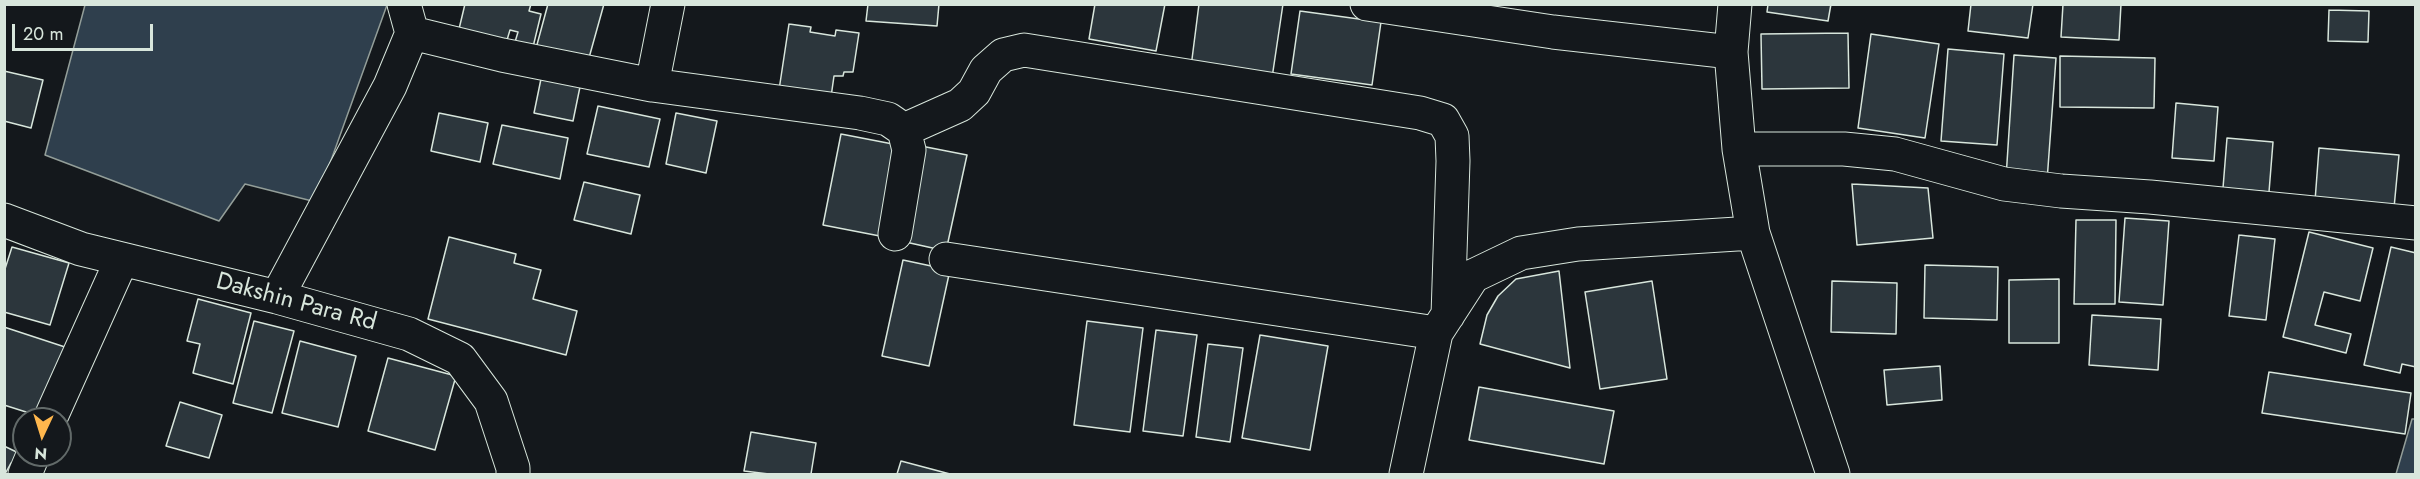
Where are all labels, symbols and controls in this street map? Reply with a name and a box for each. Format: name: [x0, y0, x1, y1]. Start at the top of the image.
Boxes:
scale bar: [15, 12, 156, 50]
text: 20 m: [23, 21, 63, 47]
street label: Dakshin Para Rd: [213, 268, 379, 338]
north arrow: [12, 407, 72, 467]
text: N: [34, 442, 48, 465]

